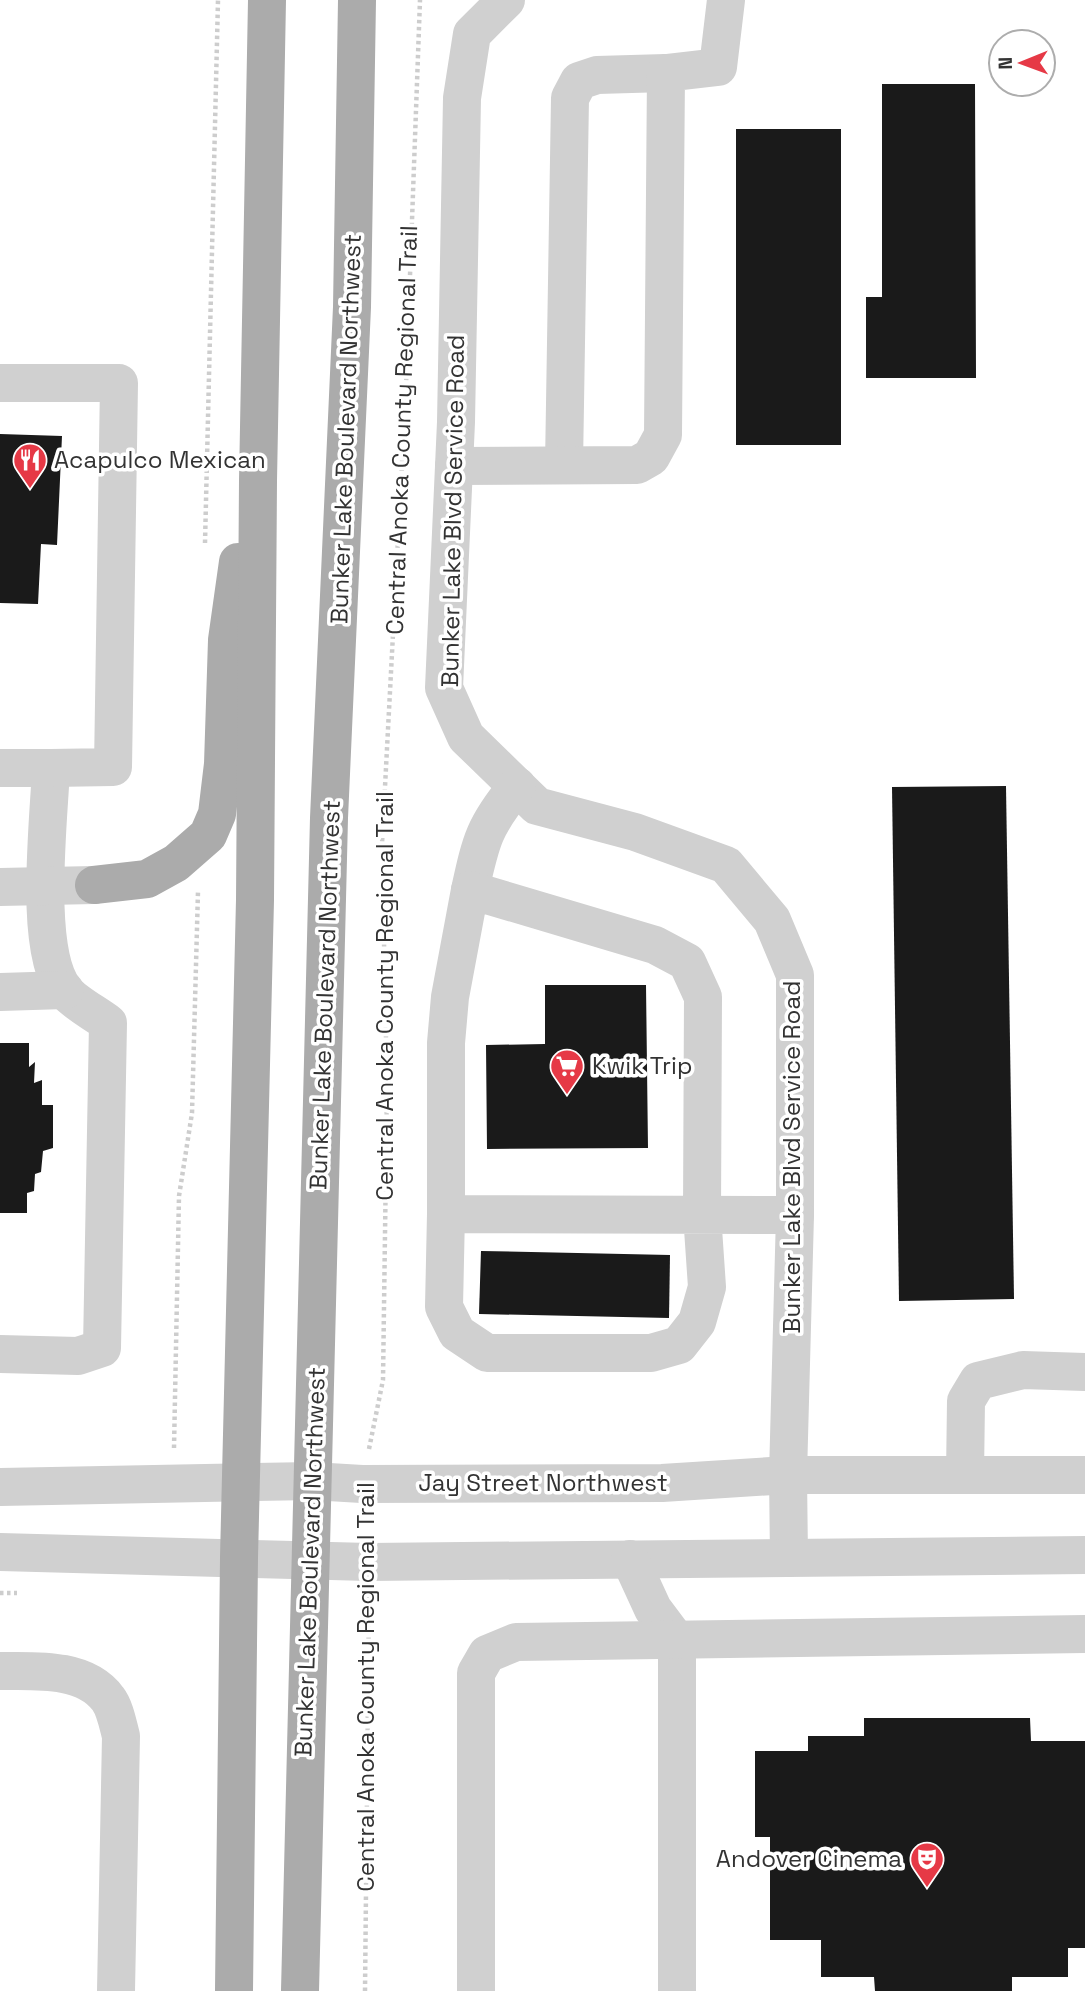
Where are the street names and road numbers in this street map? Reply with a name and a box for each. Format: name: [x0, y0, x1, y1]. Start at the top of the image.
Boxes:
street label: Central Anoka County Regional Trail: [379, 225, 424, 635]
street label: Bunker Lake Boulevard Northwest: [323, 233, 368, 624]
street label: Bunker Lake Blvd Service Road: [434, 334, 471, 688]
street label: Central Anoka County Regional Trail: [369, 791, 400, 1201]
street label: Bunker Lake Boulevard Northwest: [302, 799, 347, 1190]
street label: Bunker Lake Blvd Service Road: [776, 981, 807, 1333]
street label: Bunker Lake Boulevard Northwest: [287, 1366, 332, 1757]
street label: Jay Street Northwest: [418, 1467, 668, 1498]
street label: Central Anoka County Regional Trail: [350, 1482, 381, 1892]

